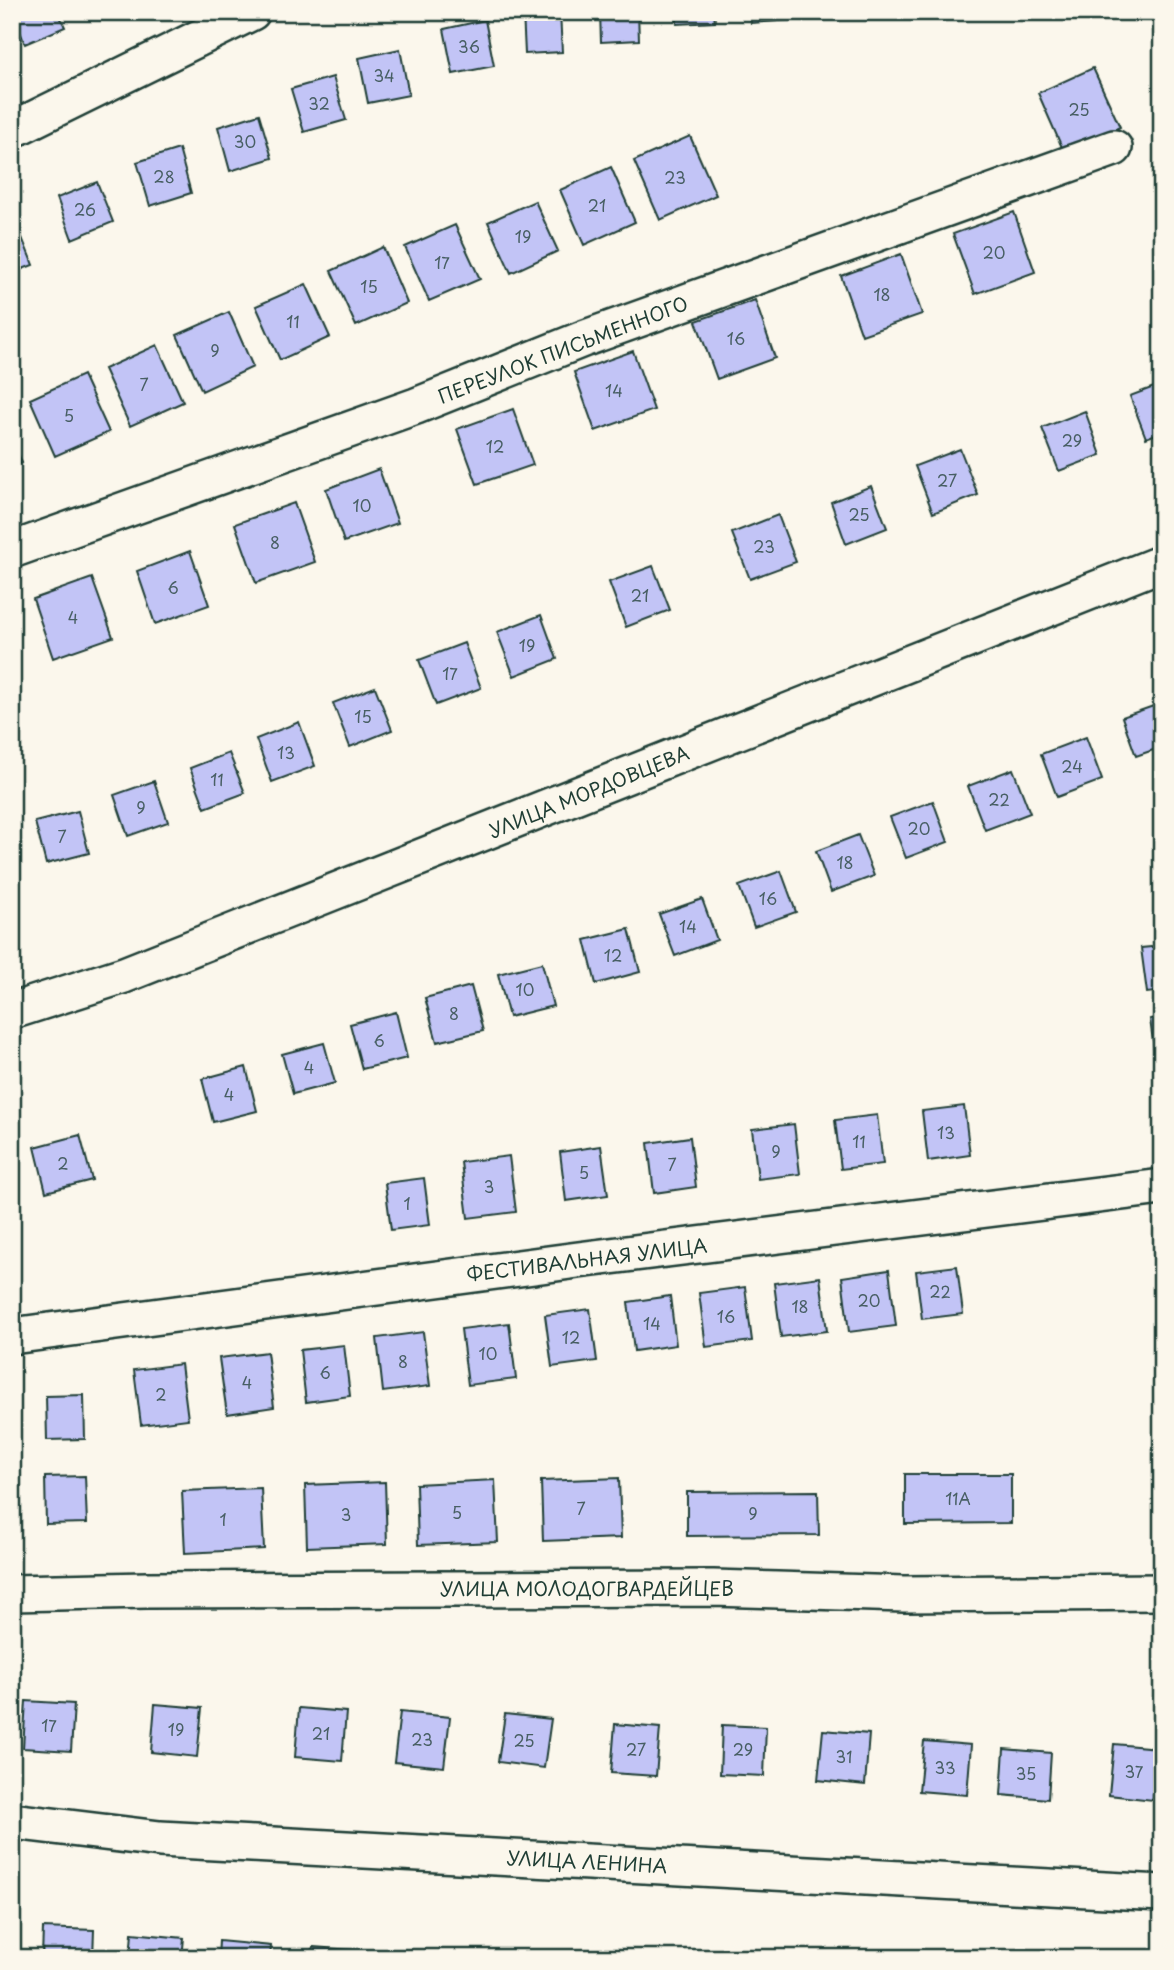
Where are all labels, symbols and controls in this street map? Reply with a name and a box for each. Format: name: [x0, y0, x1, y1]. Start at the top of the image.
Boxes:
house number: 36: [458, 34, 480, 58]
house number: 34: [373, 63, 395, 87]
house number: 32: [308, 91, 330, 115]
house number: 25: [1068, 97, 1090, 121]
house number: 30: [234, 129, 256, 153]
house number: 28: [153, 164, 175, 188]
house number: 23: [664, 165, 686, 189]
house number: 21: [588, 193, 606, 217]
house number: 26: [74, 197, 96, 221]
house number: 19: [515, 224, 531, 248]
house number: 20: [983, 240, 1005, 264]
house number: 17: [434, 250, 450, 274]
house number: 15: [360, 274, 378, 298]
house number: 18: [873, 282, 891, 306]
street label: ПЕРЕУЛОК ПИСЬМЕННОГО: [434, 288, 692, 410]
house number: 11: [286, 309, 300, 333]
house number: 16: [727, 326, 745, 350]
house number: 9: [210, 338, 220, 362]
house number: 7: [139, 372, 149, 396]
house number: 14: [605, 378, 623, 402]
house number: 5: [64, 403, 74, 427]
house number: 29: [1062, 428, 1082, 452]
house number: 12: [486, 434, 504, 458]
house number: 27: [937, 468, 957, 492]
house number: 10: [353, 493, 371, 517]
house number: 25: [848, 502, 870, 526]
house number: 8: [270, 530, 280, 554]
house number: 23: [753, 534, 775, 558]
house number: 6: [167, 575, 179, 599]
house number: 21: [631, 583, 649, 607]
house number: 4: [68, 605, 78, 629]
house number: 19: [519, 633, 535, 657]
house number: 17: [442, 661, 458, 685]
house number: 15: [354, 704, 372, 728]
street label: УЛИЦА МОРДОВЦЕВА: [484, 738, 693, 844]
house number: 13: [277, 740, 295, 764]
house number: 24: [1061, 754, 1083, 778]
house number: 11: [210, 767, 224, 791]
house number: 22: [988, 787, 1010, 811]
house number: 9: [136, 795, 146, 819]
house number: 20: [908, 816, 930, 840]
house number: 7: [57, 824, 67, 848]
house number: 18: [836, 850, 854, 874]
house number: 16: [759, 886, 777, 910]
house number: 14: [679, 914, 697, 938]
house number: 12: [604, 943, 622, 967]
house number: 10: [516, 977, 534, 1001]
house number: 8: [449, 1001, 459, 1025]
house number: 6: [373, 1028, 385, 1052]
house number: 4: [304, 1055, 314, 1079]
house number: 4: [224, 1082, 234, 1106]
house number: 13: [937, 1120, 955, 1144]
house number: 11: [852, 1129, 866, 1153]
house number: 9: [771, 1139, 781, 1163]
house number: 2: [57, 1151, 69, 1175]
house number: 7: [667, 1152, 677, 1176]
house number: 5: [579, 1160, 589, 1184]
house number: 3: [484, 1174, 494, 1198]
house number: 1: [403, 1191, 411, 1215]
street label: ФЕСТИВАЛЬНАЯ УЛИЦА: [465, 1230, 709, 1288]
house number: 22: [929, 1279, 951, 1303]
house number: 20: [858, 1288, 880, 1312]
house number: 18: [791, 1294, 809, 1318]
house number: 16: [717, 1304, 735, 1328]
house number: 14: [643, 1311, 661, 1335]
house number: 12: [562, 1325, 580, 1349]
house number: 10: [479, 1341, 497, 1365]
house number: 8: [398, 1349, 408, 1373]
house number: 6: [319, 1360, 331, 1384]
house number: 4: [242, 1370, 252, 1394]
house number: 2: [155, 1382, 167, 1406]
house number: 11А: [945, 1486, 971, 1510]
house number: 7: [576, 1496, 586, 1520]
house number: 5: [452, 1500, 462, 1524]
house number: 9: [748, 1501, 758, 1525]
house number: 3: [341, 1502, 351, 1526]
house number: 1: [219, 1507, 227, 1531]
street label: УЛИЦА МОЛОДОГВАРДЕЙЦЕВ: [440, 1574, 734, 1602]
house number: 17: [41, 1713, 57, 1737]
house number: 19: [168, 1717, 184, 1741]
house number: 21: [312, 1721, 330, 1745]
house number: 23: [411, 1727, 433, 1751]
house number: 25: [513, 1728, 535, 1752]
house number: 27: [626, 1737, 646, 1761]
house number: 29: [733, 1737, 753, 1761]
house number: 31: [836, 1744, 852, 1768]
house number: 33: [934, 1755, 956, 1779]
house number: 37: [1125, 1759, 1144, 1783]
house number: 35: [1016, 1761, 1036, 1785]
street label: УЛИЦА ЛЕНИНА: [506, 1843, 668, 1879]

